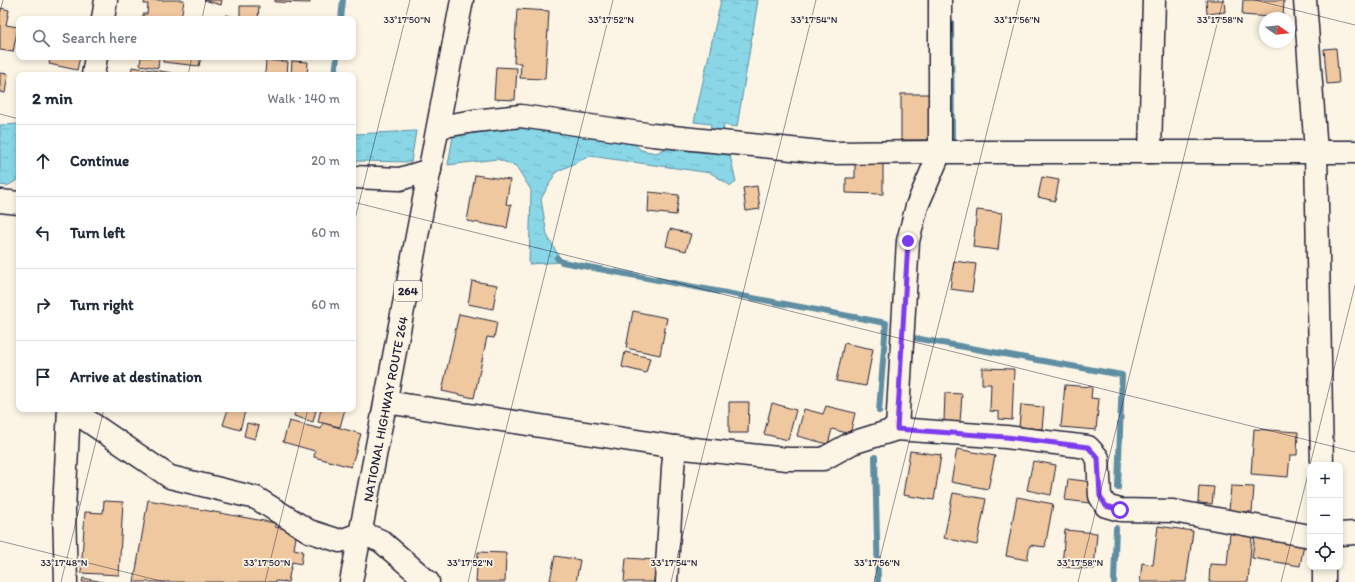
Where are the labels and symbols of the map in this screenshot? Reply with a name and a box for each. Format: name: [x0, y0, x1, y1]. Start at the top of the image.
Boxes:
north arrow: [1259, 12, 1295, 48]
text: 33°17'50"N: [383, 13, 431, 26]
text: 33°17'52"N: [588, 13, 634, 26]
text: 33°17'54"N: [791, 13, 838, 26]
text: 33°17'56"N: [994, 13, 1040, 26]
text: 33°17'58"N: [1197, 13, 1243, 26]
route end: [899, 232, 917, 250]
road number: 264: [394, 281, 422, 301]
street label: NATIONAL HIGHWAY ROUTE 264: [360, 315, 411, 503]
route start: [1111, 501, 1129, 519]
text: 33°17'48"N: [40, 556, 88, 569]
text: 33°17'50"N: [243, 556, 291, 569]
text: 33°17'52"N: [447, 556, 493, 569]
text: 33°17'54"N: [651, 556, 698, 569]
text: 33°17'56"N: [854, 556, 900, 569]
text: 33°17'58"N: [1057, 556, 1103, 569]

